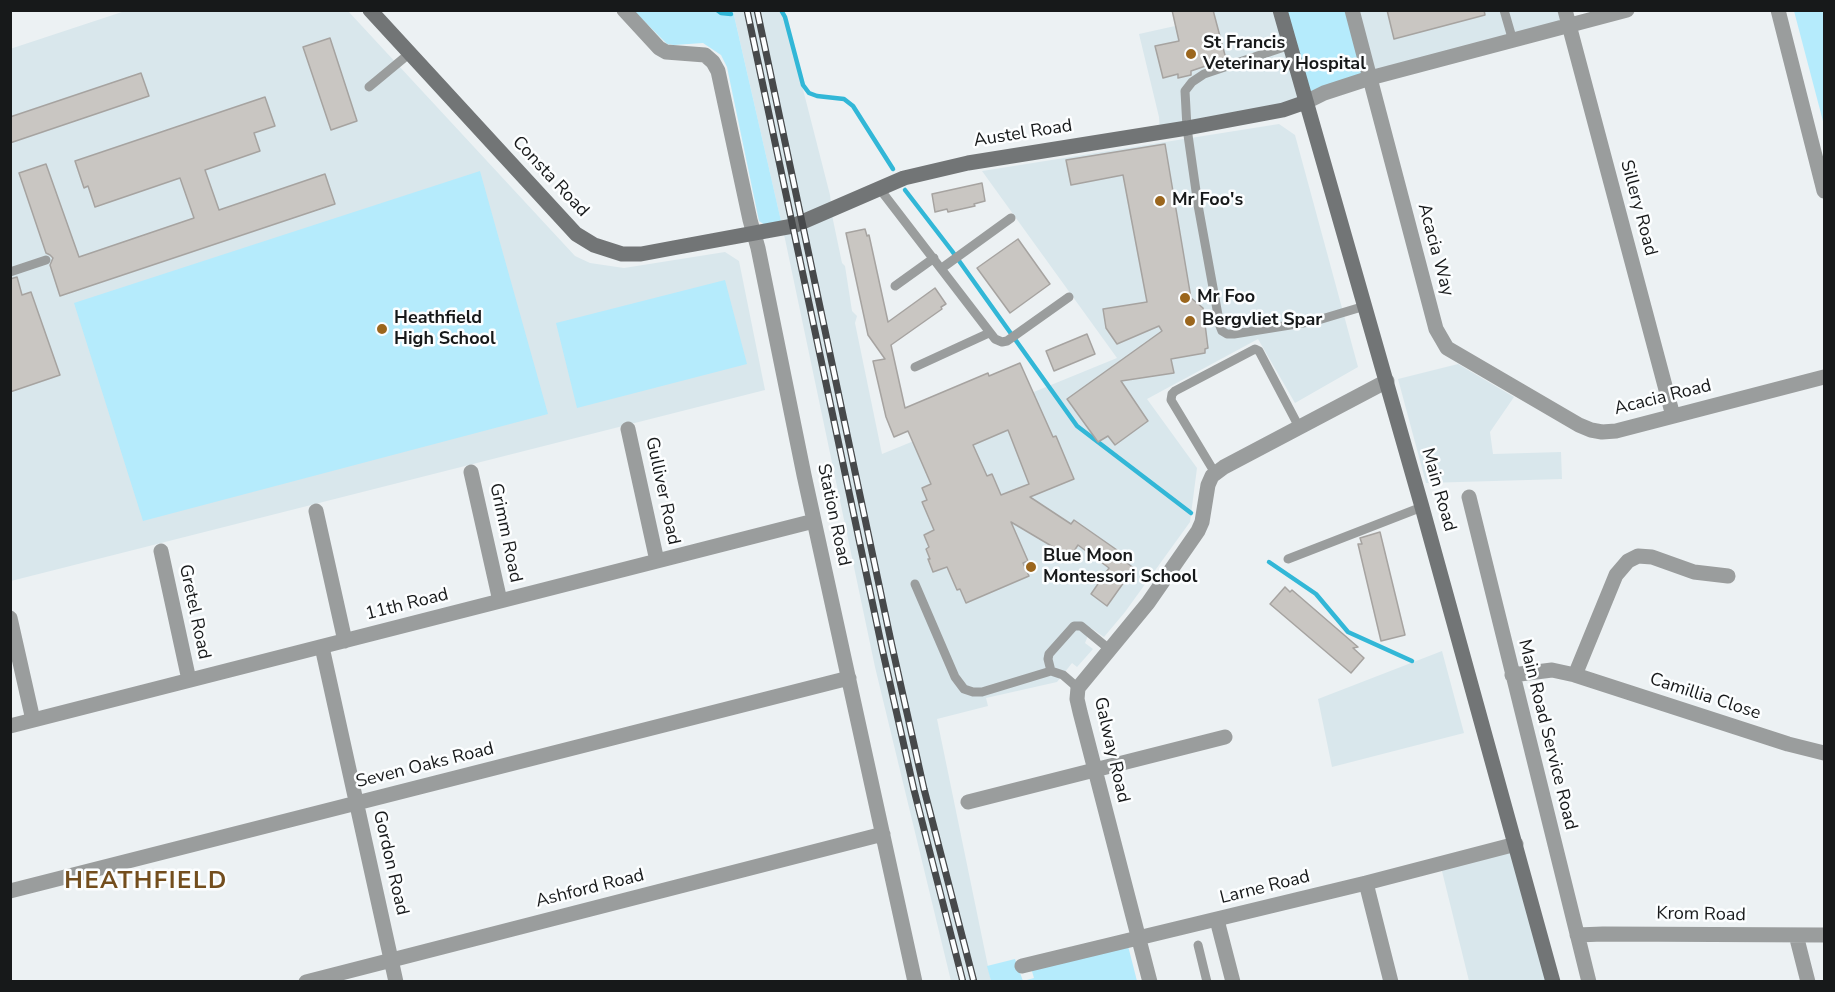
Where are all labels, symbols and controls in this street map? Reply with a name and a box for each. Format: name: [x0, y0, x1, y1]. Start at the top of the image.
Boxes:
place label: St Francis Veterinary Hospital: [1203, 33, 1366, 76]
marker: St Francis Veterinary Hospital: [1184, 47, 1198, 61]
street label: Austel Road: [972, 116, 1074, 152]
street label: Consta Road: [507, 132, 593, 222]
street label: Sillery Road: [1615, 158, 1661, 258]
place label: Mr Foo's: [1172, 190, 1243, 212]
marker: Mr Foo's: [1153, 194, 1167, 208]
street label: Acacia Way: [1412, 201, 1458, 299]
place label: Mr Foo: [1197, 287, 1255, 309]
marker: Mr Foo: [1178, 291, 1192, 305]
place label: Heathfield High School: [394, 308, 496, 350]
place label: Bergvliet Spar: [1202, 310, 1322, 332]
marker: Bergvliet Spar: [1183, 314, 1197, 328]
marker: Heathfield High School: [375, 322, 389, 336]
street label: Acacia Road: [1612, 375, 1714, 421]
street label: Gulliver Road: [640, 435, 684, 547]
street label: Main Road: [1416, 446, 1460, 534]
street label: Station Road: [812, 462, 854, 568]
street label: Grimm Road: [484, 481, 526, 585]
place label: Blue Moon Montessori School: [1043, 546, 1197, 588]
marker: Blue Moon Montessori School: [1024, 560, 1038, 574]
street label: Gretel Road: [173, 563, 215, 661]
street label: 11th Road: [363, 584, 451, 626]
street label: Main Road Service Road: [1513, 637, 1581, 833]
street label: Camillia Close: [1647, 669, 1763, 725]
street label: Galway Road: [1088, 695, 1134, 805]
street label: Seven Oaks Road: [354, 738, 496, 794]
street label: Gordon Road: [367, 809, 413, 917]
street label: Ashford Road: [534, 865, 646, 913]
street label: Larne Road: [1218, 866, 1312, 910]
district label: HEATHFIELD: [64, 868, 228, 896]
street label: Krom Road: [1656, 903, 1746, 927]

